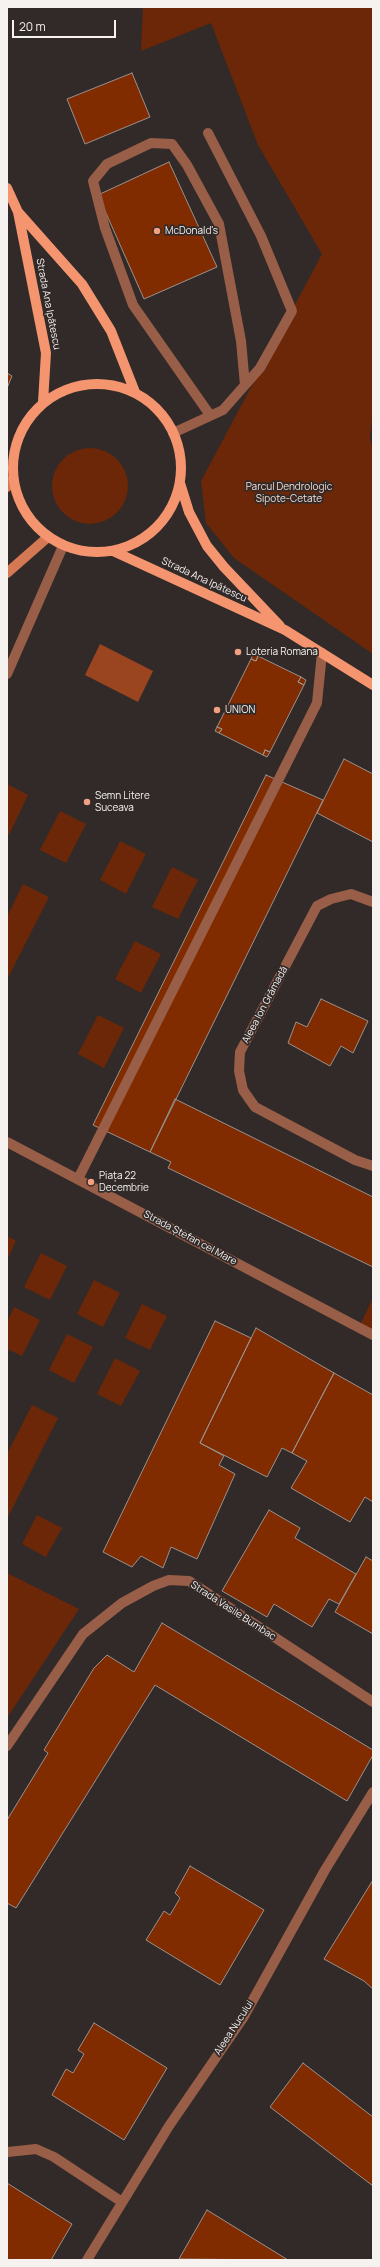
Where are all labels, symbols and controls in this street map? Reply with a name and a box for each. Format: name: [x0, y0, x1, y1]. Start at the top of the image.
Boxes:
scale bar: [14, 12, 118, 38]
text: 20 m: [19, 18, 46, 35]
place label: McDonald's: [165, 225, 218, 237]
marker: McDonald's: [152, 226, 162, 236]
street label: Strada Ana Ipătescu: [33, 257, 63, 351]
park label: Parcul Dendrologic Sipote-Cetate: [246, 481, 332, 504]
street label: Strada Ana Ipătescu: [159, 555, 249, 605]
place label: Loteria Romana: [246, 646, 318, 658]
marker: Loteria Romana: [233, 647, 243, 657]
place label: UNION: [225, 704, 255, 716]
marker: UNION: [212, 705, 222, 715]
place label: Semn Litere Suceava: [95, 790, 150, 814]
marker: Semn Litere Suceava: [82, 797, 92, 807]
street label: Aleea Ion Grămadă: [240, 964, 290, 1046]
place label: Piața 22 Decembrie: [99, 1170, 149, 1194]
marker: Piața 22 Decembrie: [86, 1177, 96, 1187]
street label: Strada Ștefan cel Mare: [141, 1208, 239, 1268]
street label: Strada Vasile Bumbac: [188, 1579, 278, 1643]
street label: Aleea Nucului: [212, 1998, 256, 2058]

